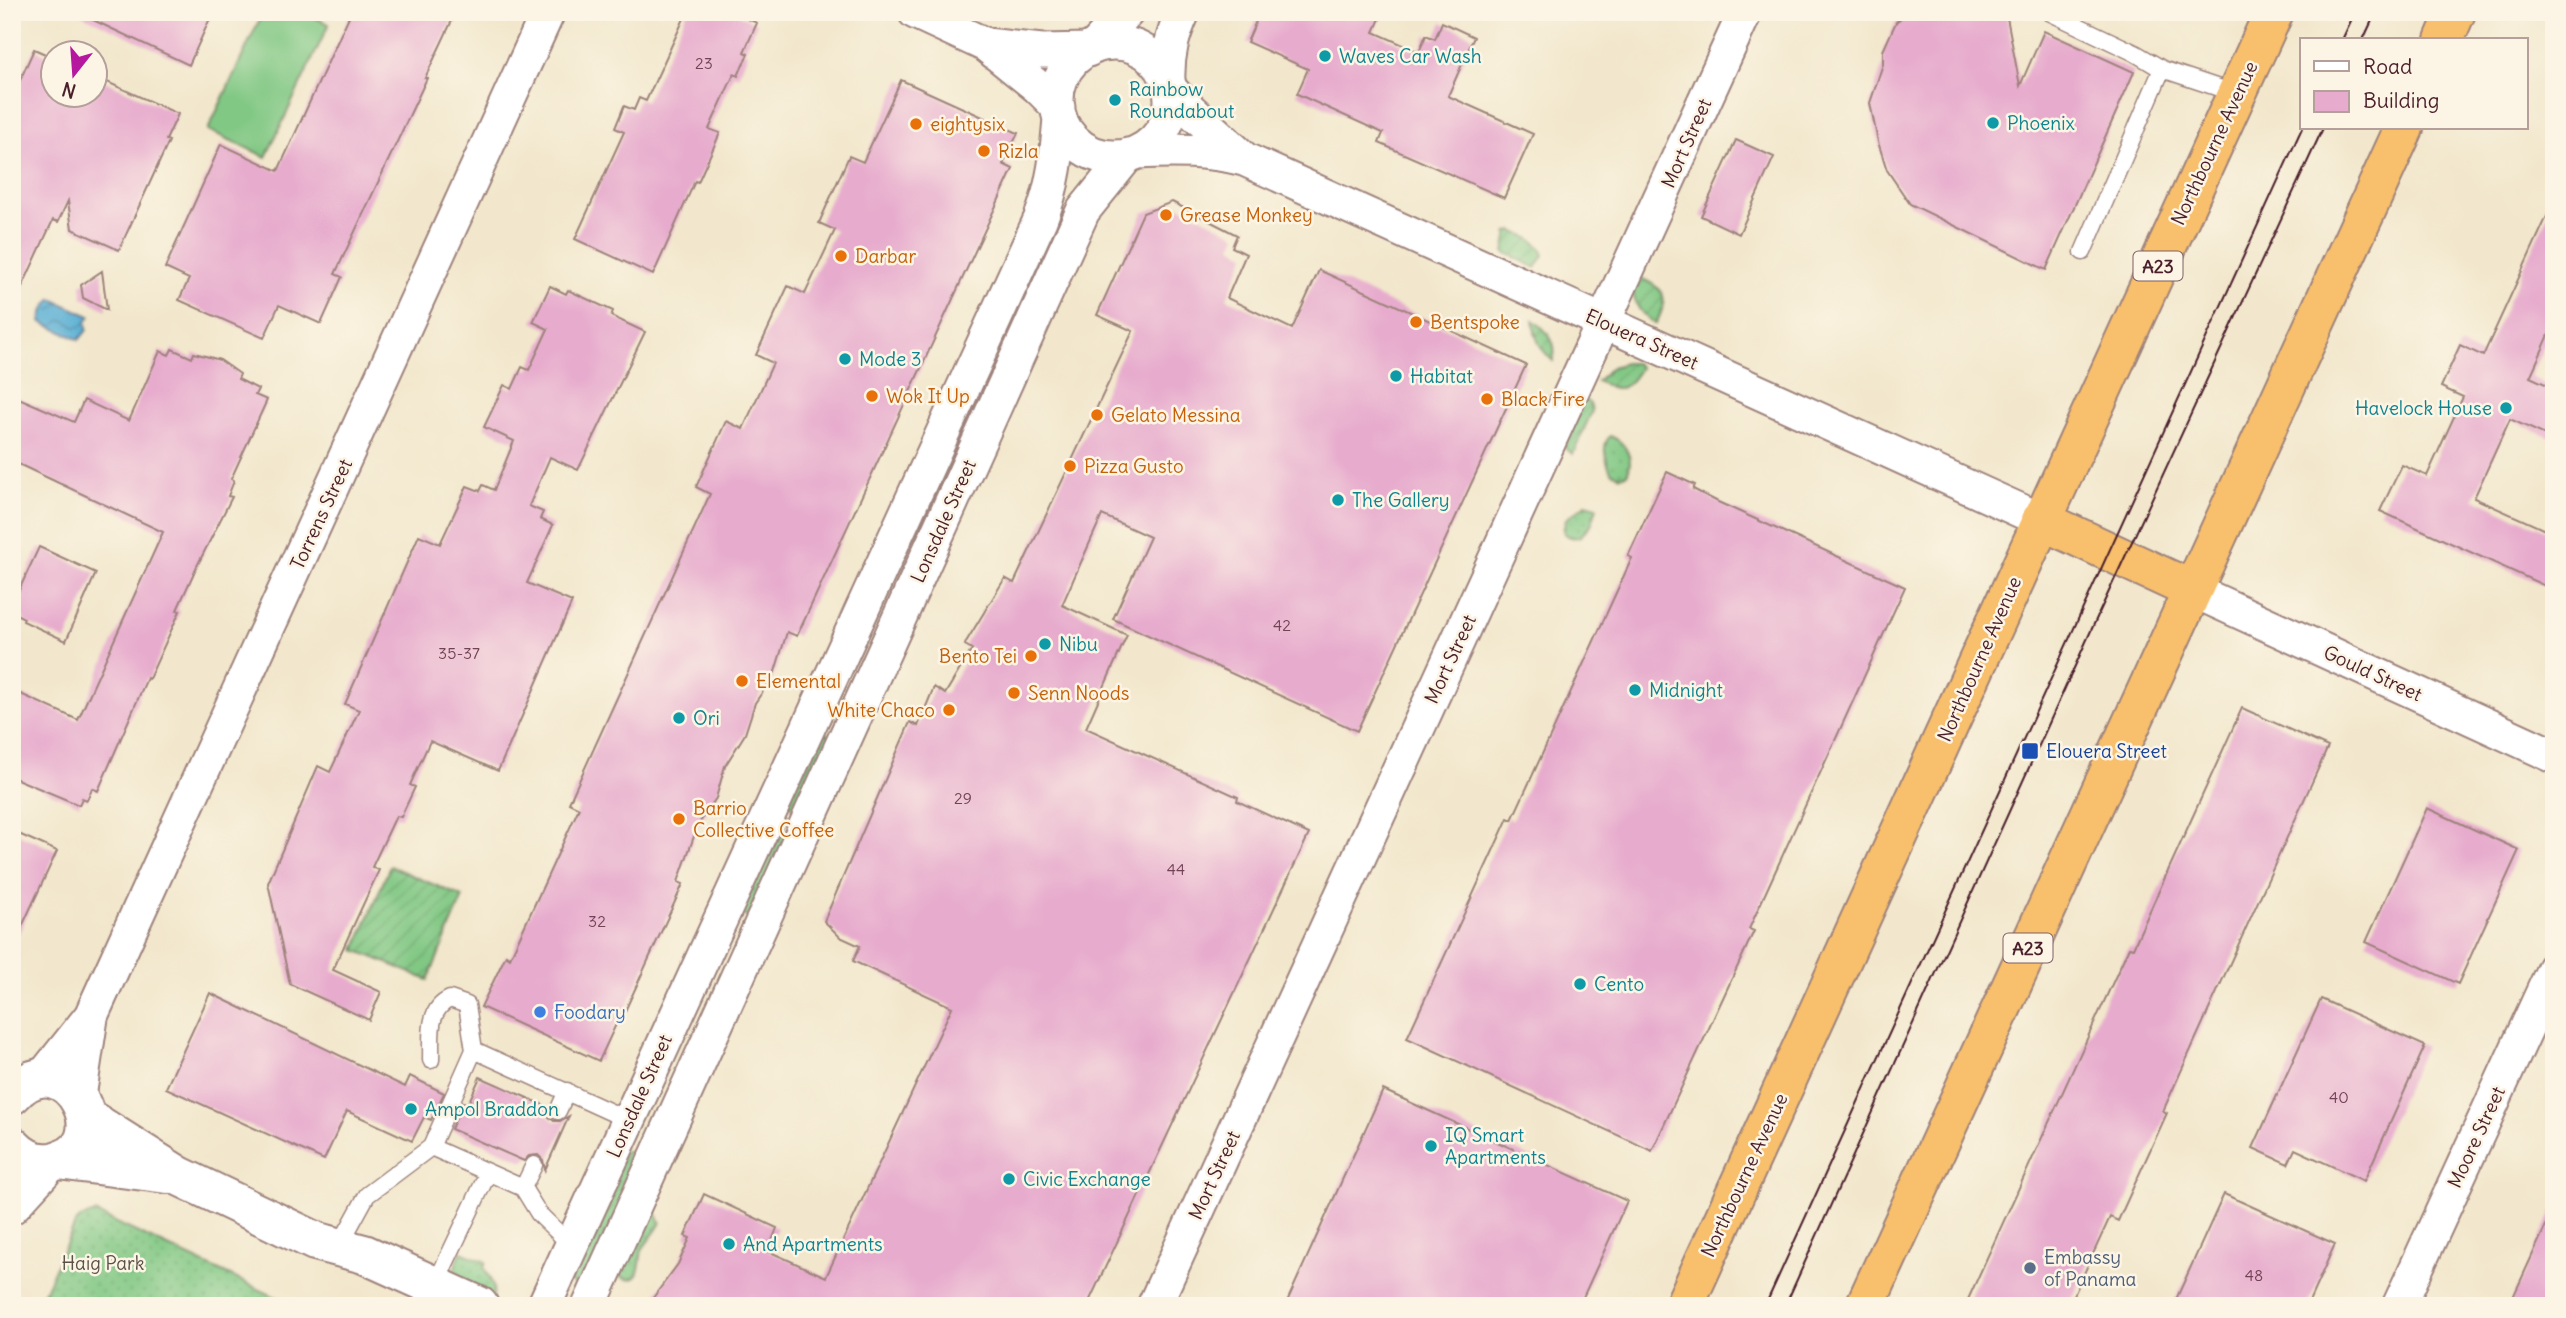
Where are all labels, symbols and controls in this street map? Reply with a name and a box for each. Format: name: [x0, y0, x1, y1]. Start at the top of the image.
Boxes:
north arrow: [38, 38, 108, 108]
legend: [2300, 38, 2528, 130]
place label: Waves Car Wash: [1339, 44, 1482, 68]
marker: Waves Car Wash: [1317, 48, 1333, 64]
house number: 23: [695, 53, 713, 73]
text: Road: [2363, 53, 2412, 80]
street label: Northbourne Avenue: [2165, 57, 2263, 229]
text: N: [59, 77, 79, 104]
place label: Rainbow Roundabout: [1129, 77, 1234, 123]
text: Building: [2363, 87, 2439, 114]
marker: Rainbow Roundabout: [1107, 92, 1123, 108]
street label: Mort Street: [1656, 95, 1716, 191]
place label: Phoenix: [2007, 111, 2076, 135]
place label: eightysix: [930, 112, 1006, 136]
marker: Phoenix: [1985, 115, 2001, 131]
marker: eightysix: [908, 116, 924, 132]
place label: Rizla: [998, 139, 1039, 163]
marker: Rizla: [976, 143, 992, 159]
place label: Grease Monkey: [1180, 203, 1313, 227]
marker: Grease Monkey: [1158, 207, 1174, 223]
place label: Darbar: [855, 244, 916, 268]
marker: Darbar: [833, 248, 849, 264]
road number: A23: [2134, 252, 2182, 280]
street label: Elouera Street: [1582, 303, 1702, 375]
place label: Bentspoke: [1430, 310, 1520, 334]
marker: Bentspoke: [1408, 314, 1424, 330]
place label: Mode 3: [859, 347, 922, 371]
marker: Mode 3: [837, 351, 853, 367]
place label: Habitat: [1410, 364, 1473, 388]
marker: Habitat: [1388, 368, 1404, 384]
place label: Wok It Up: [886, 384, 970, 408]
place label: Black Fire: [1501, 387, 1585, 411]
marker: Wok It Up: [864, 388, 880, 404]
marker: Black Fire: [1479, 391, 1495, 407]
place label: Havelock House: [2355, 396, 2492, 420]
marker: Havelock House: [2498, 400, 2514, 416]
place label: Gelato Messina: [1111, 403, 1241, 427]
marker: Gelato Messina: [1089, 407, 1105, 423]
place label: Pizza Gusto: [1084, 454, 1184, 478]
street label: Torrens Street: [285, 455, 357, 573]
street label: Lonsdale Street: [905, 456, 981, 586]
marker: Pizza Gusto: [1062, 458, 1078, 474]
place label: The Gallery: [1352, 488, 1450, 512]
marker: The Gallery: [1330, 492, 1346, 508]
street label: Northbourne Avenue: [1932, 573, 2026, 745]
street label: Mort Street: [1419, 611, 1481, 707]
house number: 42: [1273, 615, 1291, 635]
place label: Nibu: [1059, 632, 1098, 656]
marker: Nibu: [1037, 636, 1053, 652]
street label: Gould Street: [2320, 640, 2426, 706]
house number: 35-37: [438, 643, 480, 663]
place label: Bento Tei: [939, 644, 1017, 668]
marker: Bento Tei: [1023, 648, 1039, 664]
place label: Elemental: [756, 669, 841, 693]
marker: Elemental: [734, 673, 750, 689]
place label: Midnight: [1649, 678, 1723, 702]
place label: Senn Noods: [1028, 681, 1129, 705]
marker: Midnight: [1627, 682, 1643, 698]
marker: Senn Noods: [1006, 685, 1022, 701]
place label: White Chaco: [827, 698, 935, 722]
marker: White Chaco: [941, 702, 957, 718]
place label: Ori: [693, 706, 720, 730]
marker: Ori: [671, 710, 687, 726]
place label: Elouera Street: [2046, 739, 2167, 763]
marker: Elouera Street: [2020, 741, 2040, 761]
house number: 29: [954, 788, 972, 808]
place label: Barrio Collective Coffee: [693, 796, 834, 842]
marker: Barrio Collective Coffee: [671, 811, 687, 827]
house number: 44: [1167, 859, 1185, 879]
house number: 32: [588, 911, 606, 931]
road number: A23: [2004, 933, 2052, 962]
place label: Cento: [1594, 972, 1644, 996]
marker: Cento: [1572, 976, 1588, 992]
place label: Foodary: [554, 1000, 626, 1024]
marker: Foodary: [532, 1004, 548, 1020]
street label: Lonsdale Street: [601, 1031, 677, 1161]
street label: Moore Street: [2442, 1082, 2510, 1192]
house number: 40: [2329, 1087, 2349, 1107]
street label: Northbourne Avenue: [1695, 1089, 1793, 1261]
place label: Ampol Braddon: [425, 1097, 559, 1121]
marker: Ampol Braddon: [403, 1101, 419, 1117]
place label: IQ Smart Apartments: [1445, 1123, 1546, 1169]
street label: Mort Street: [1183, 1127, 1245, 1223]
marker: IQ Smart Apartments: [1423, 1138, 1439, 1154]
place label: Civic Exchange: [1023, 1167, 1151, 1191]
marker: Civic Exchange: [1001, 1171, 1017, 1187]
place label: And Apartments: [743, 1232, 883, 1256]
marker: And Apartments: [721, 1236, 737, 1252]
place label: Embassy of Panama: [2044, 1245, 2137, 1291]
park label: Haig Park: [61, 1251, 145, 1275]
marker: Embassy of Panama: [2022, 1260, 2038, 1276]
house number: 48: [2245, 1265, 2263, 1285]

